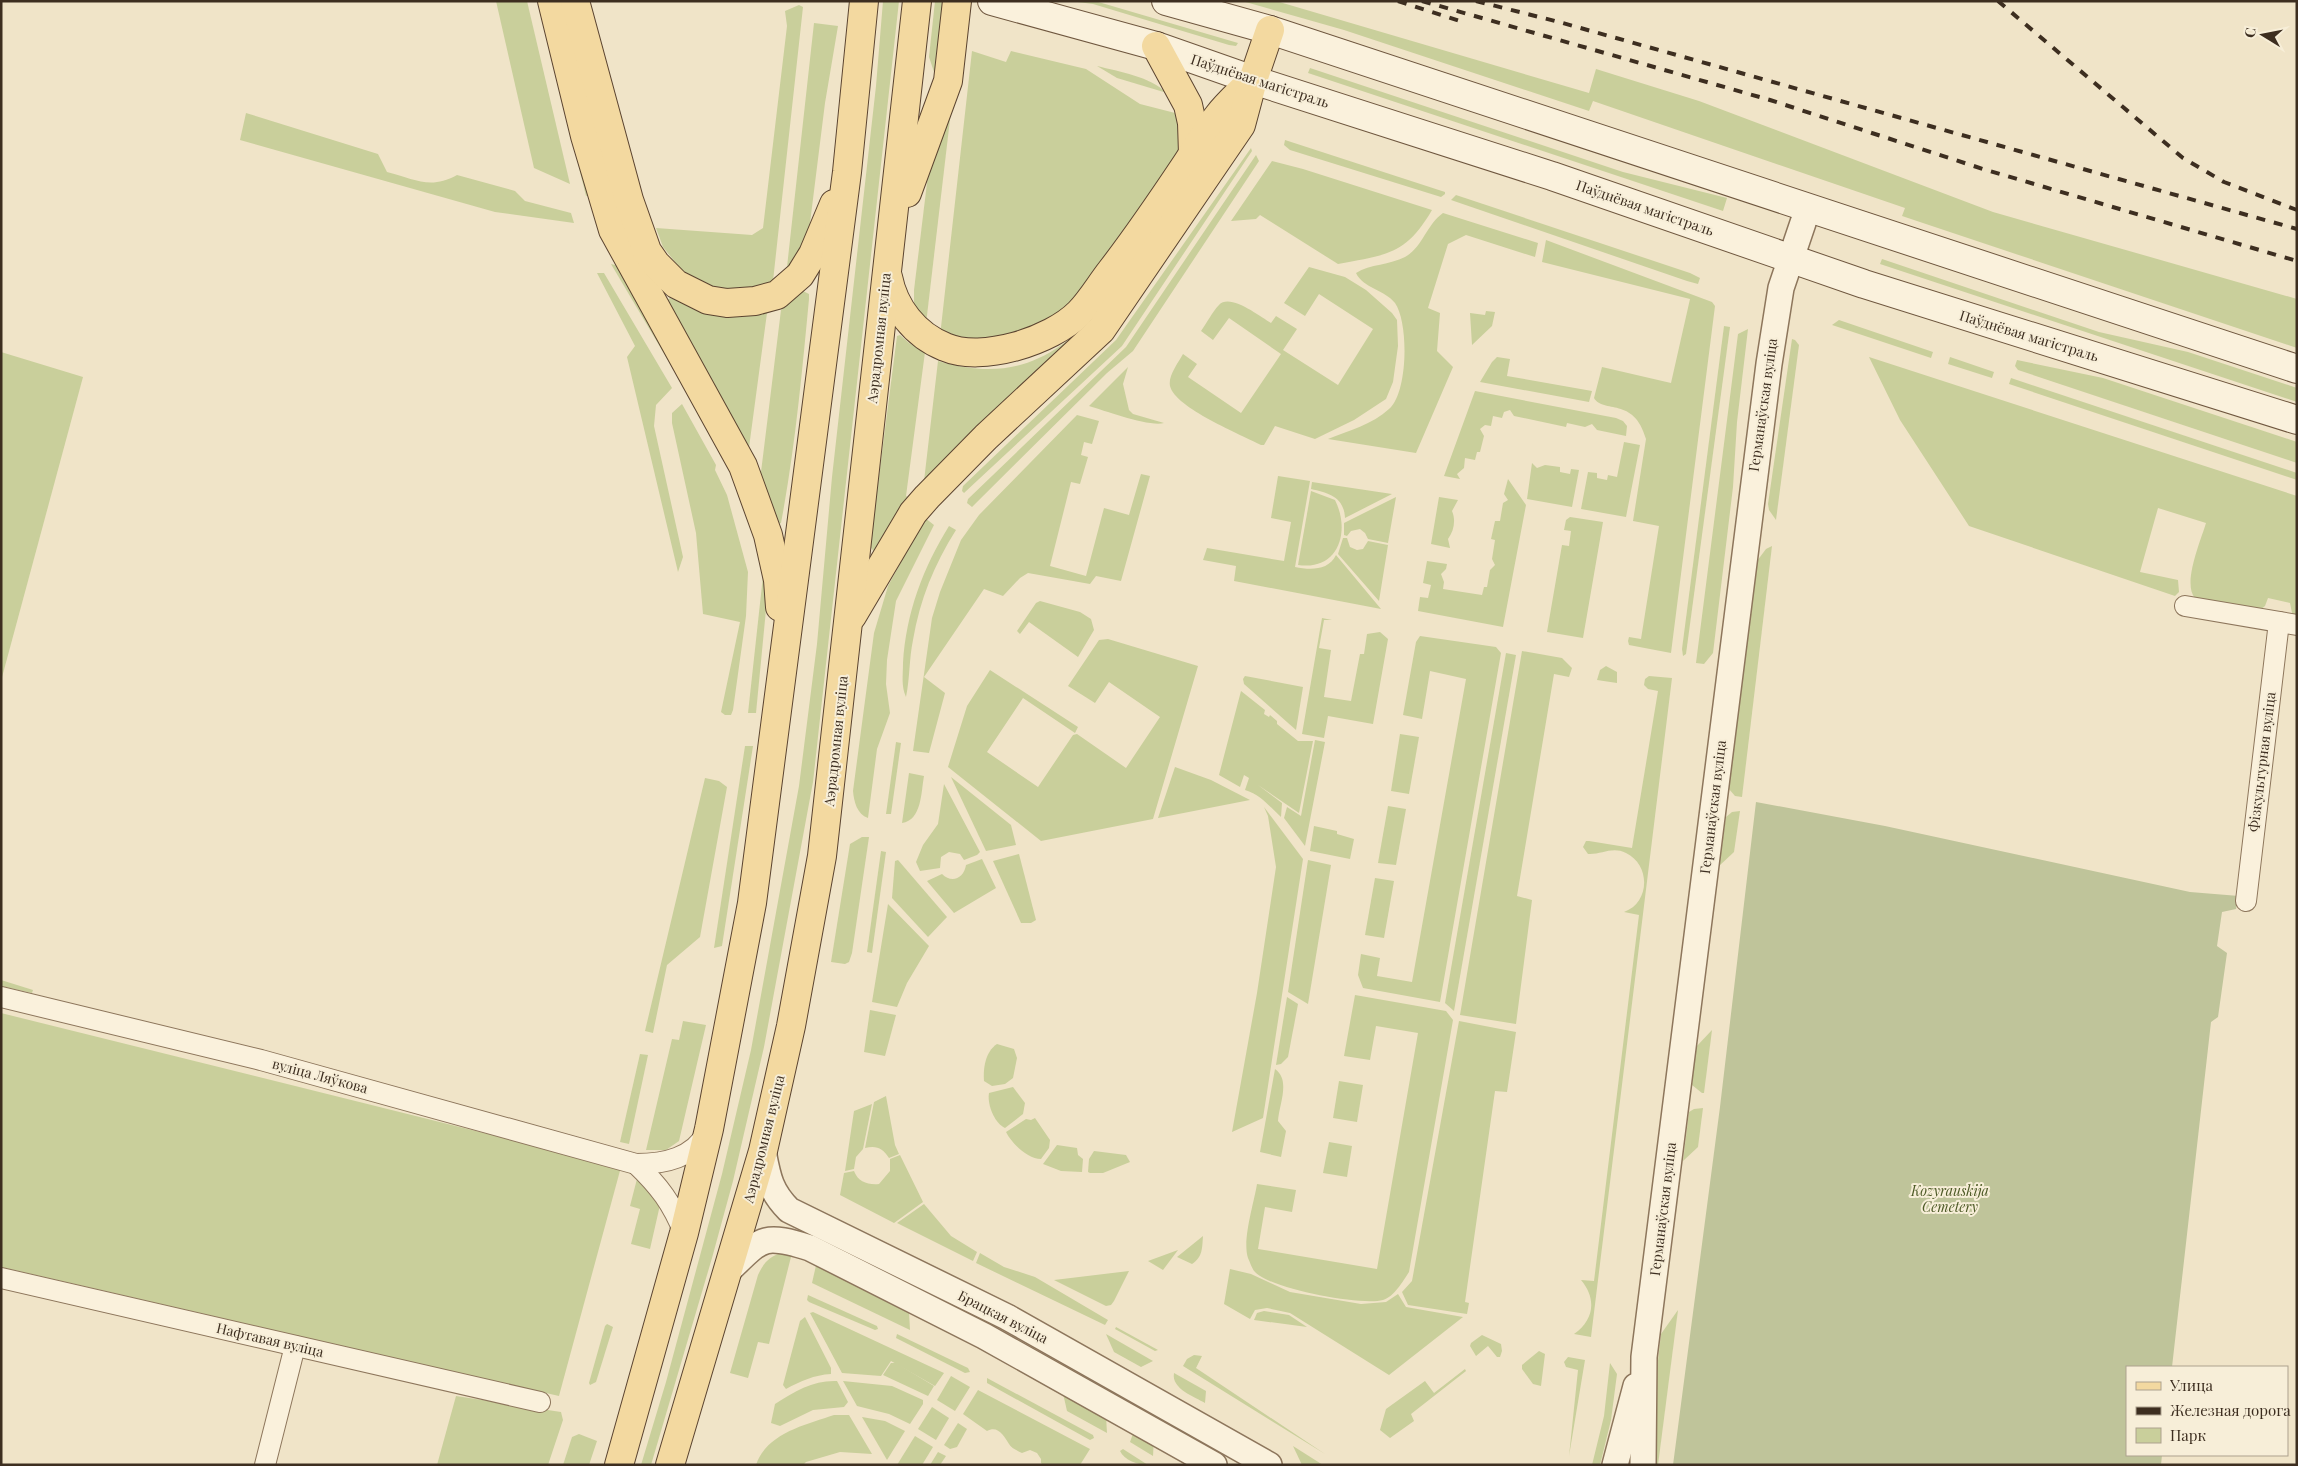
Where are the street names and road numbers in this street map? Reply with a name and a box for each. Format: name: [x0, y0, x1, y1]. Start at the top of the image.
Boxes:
street label: Паўднёвая магістраль: [1189, 49, 1332, 112]
street label: Паўднёвая магістраль: [1574, 175, 1717, 240]
street label: Аэрадромная вуліца: [862, 272, 895, 405]
street label: Паўднёвая магістраль: [1957, 305, 2101, 366]
street label: Германаўская вуліца: [1744, 337, 1781, 473]
street label: Аэрадромная вуліца: [819, 675, 852, 808]
street label: Фізкультурная вуліца: [2243, 691, 2280, 833]
street label: Германаўская вуліца: [1695, 739, 1730, 875]
street label: вуліца Ляўкова: [270, 1054, 370, 1097]
street label: Аэрадромная вуліца: [738, 1073, 789, 1206]
street label: Германаўская вуліца: [1645, 1141, 1680, 1277]
street label: Брацкая вуліца: [955, 1286, 1052, 1347]
street label: Нафтавая вуліца: [215, 1318, 326, 1361]

